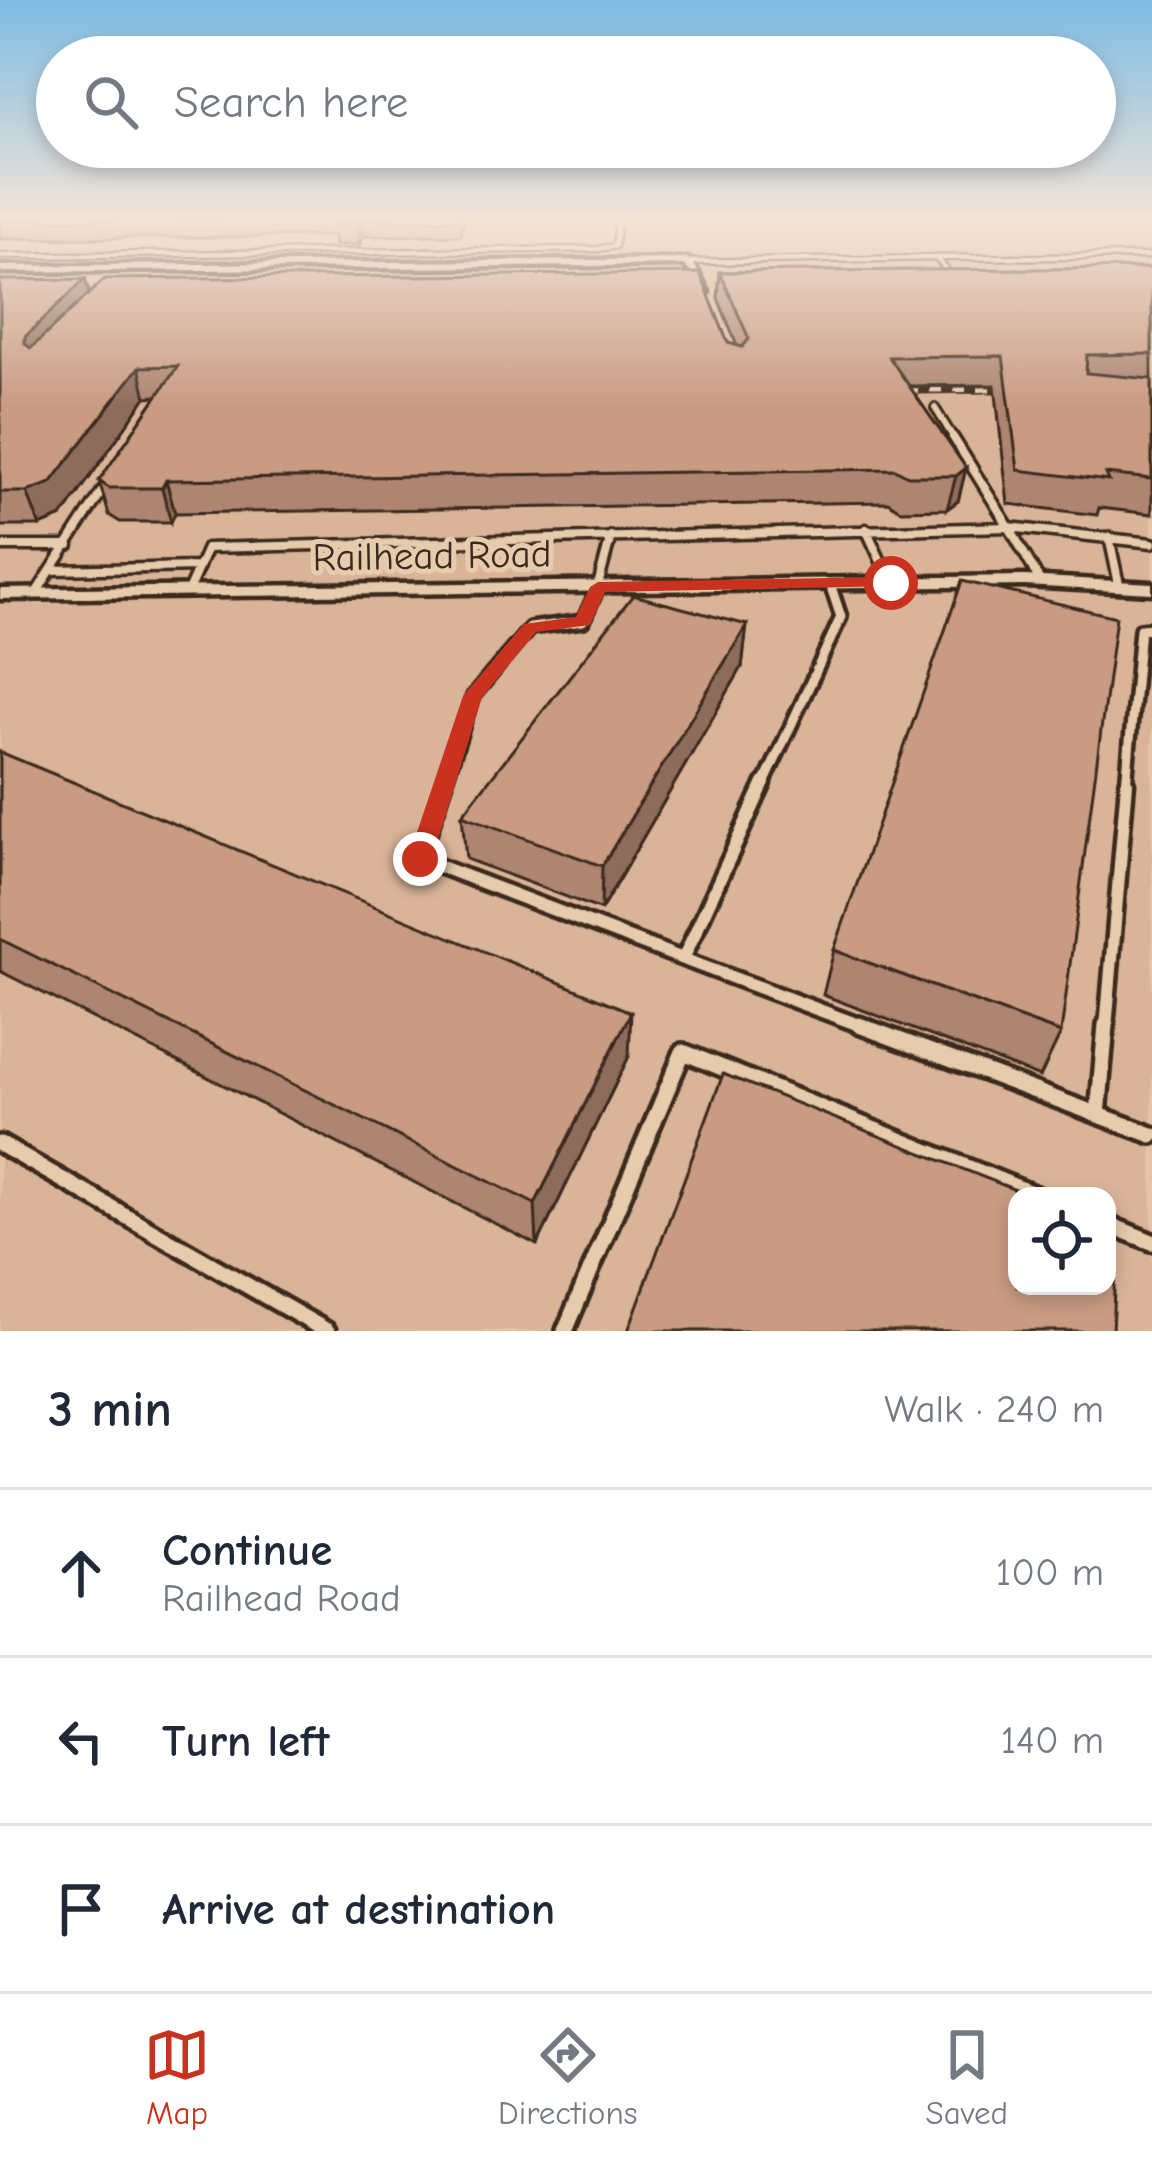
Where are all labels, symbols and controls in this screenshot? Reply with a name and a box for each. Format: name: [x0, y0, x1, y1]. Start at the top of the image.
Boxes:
search box: [36, 36, 1116, 168]
icon: search: [78, 69, 144, 135]
text: Search here: [174, 76, 408, 128]
street label: Railhead Road: [312, 531, 552, 581]
route start: [864, 556, 918, 610]
route end: [393, 832, 447, 886]
map controls: [1008, 1187, 1116, 1295]
button: locate: [1008, 1187, 1116, 1295]
text: 3 min: [48, 1380, 172, 1439]
text: Walk · 240 m: [884, 1387, 1104, 1432]
text: Continue: [162, 1524, 332, 1576]
icon: ahead: [48, 1540, 114, 1606]
text: 100 m: [996, 1550, 1104, 1595]
text: Railhead Road: [162, 1576, 401, 1621]
icon: left: [48, 1708, 114, 1774]
text: Turn left: [162, 1715, 329, 1767]
text: 140 m: [1001, 1718, 1104, 1763]
icon: arrive: [48, 1876, 114, 1942]
text: Arrive at destination: [162, 1883, 555, 1935]
tab: Map: [144, 2022, 210, 2132]
tab: Directions: [498, 2022, 638, 2132]
tab: Saved: [926, 2022, 1008, 2132]

